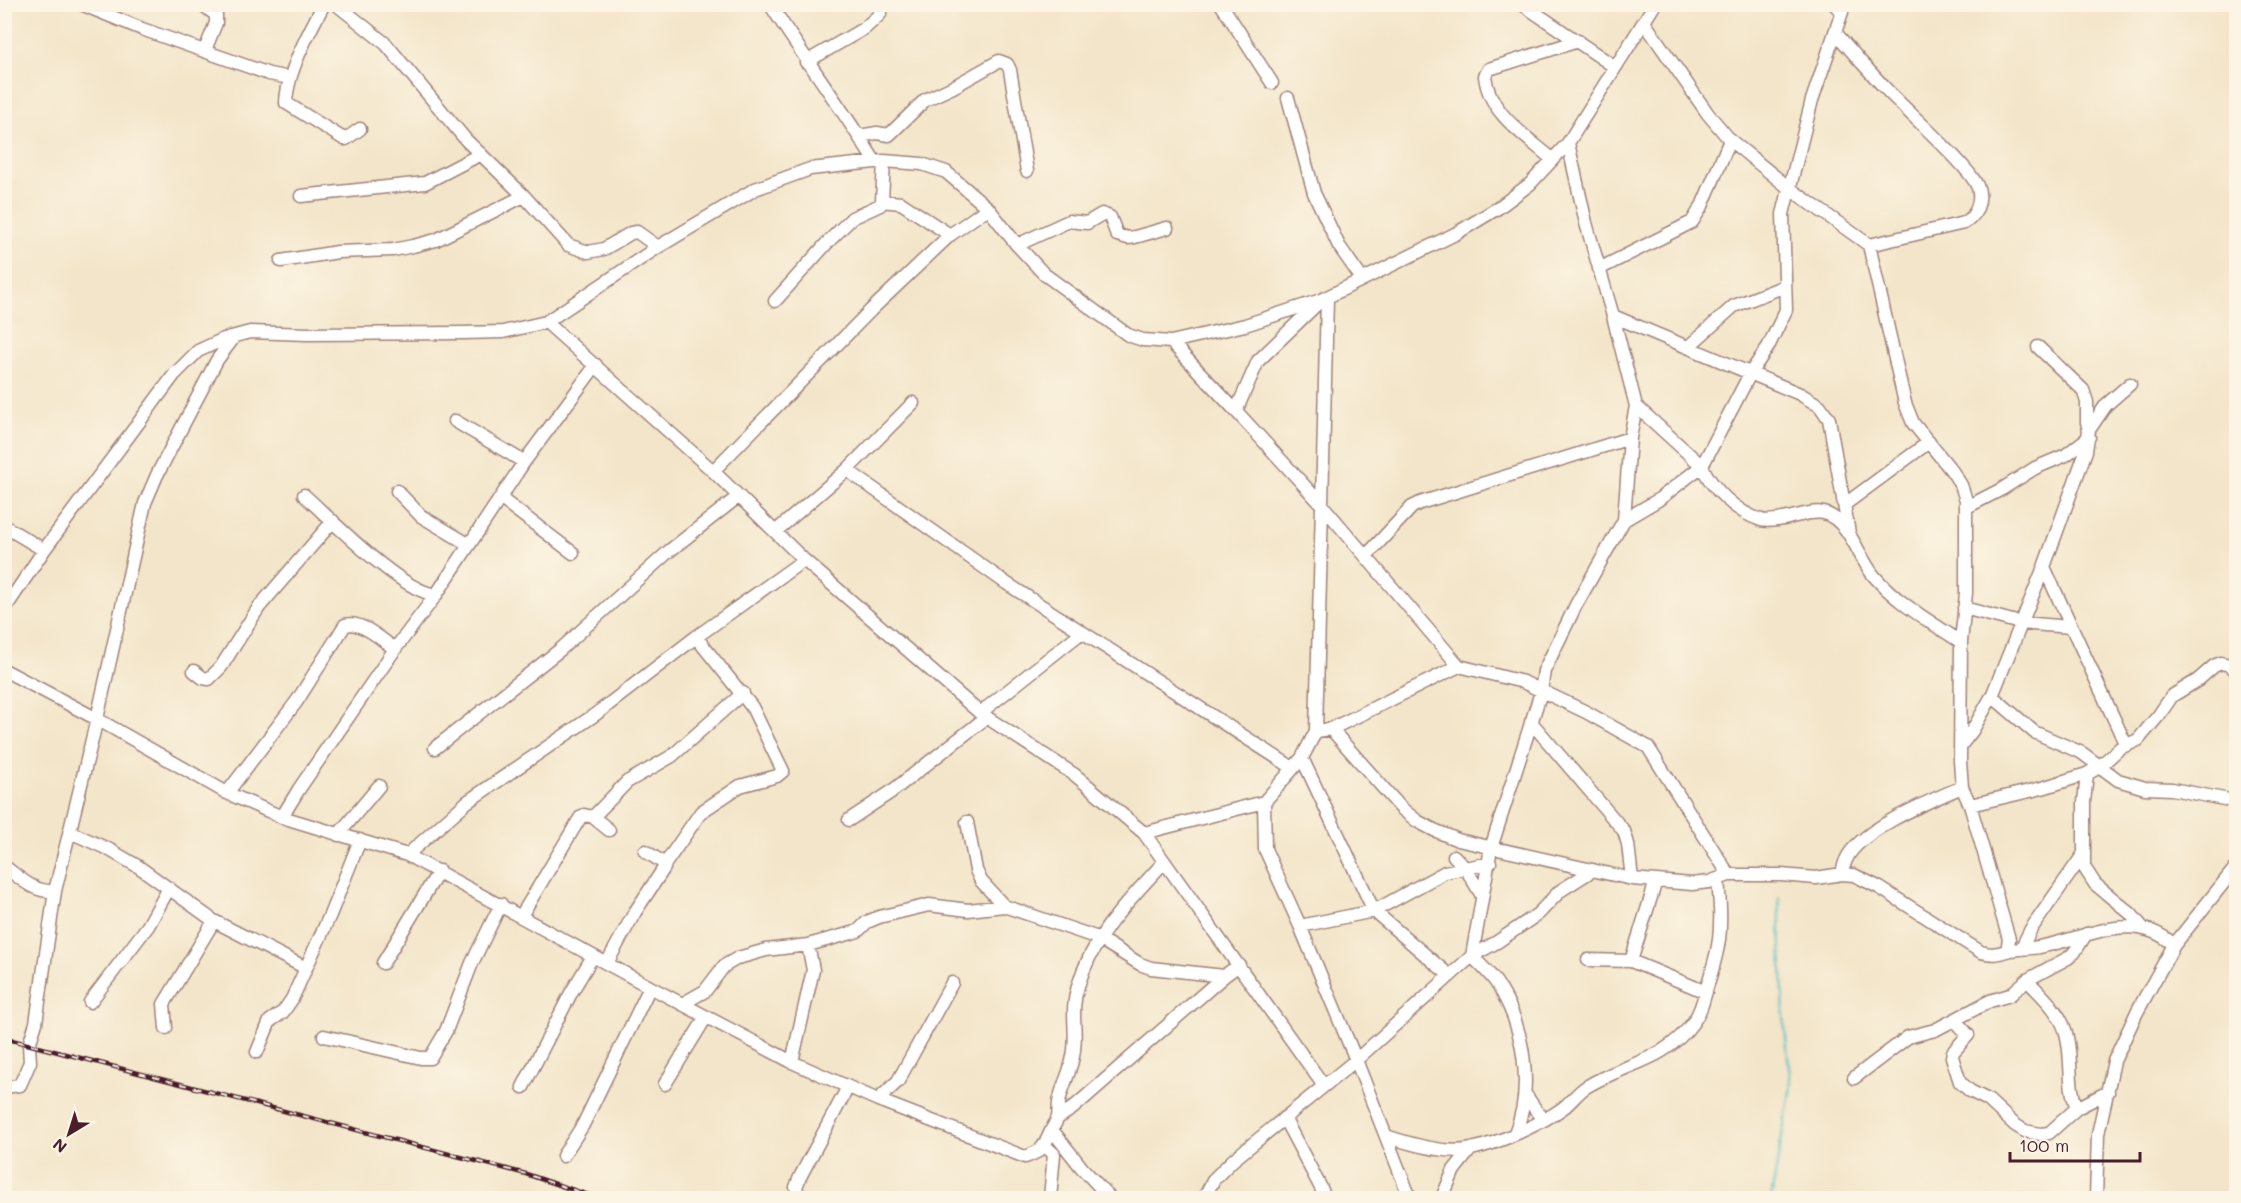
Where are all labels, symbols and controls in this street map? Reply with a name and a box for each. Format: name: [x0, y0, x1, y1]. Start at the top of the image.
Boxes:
north arrow: [39, 1104, 99, 1164]
scale bar: [2010, 1125, 2140, 1163]
text: 100 m: [2019, 1133, 2069, 1157]
text: N: [48, 1134, 71, 1158]

